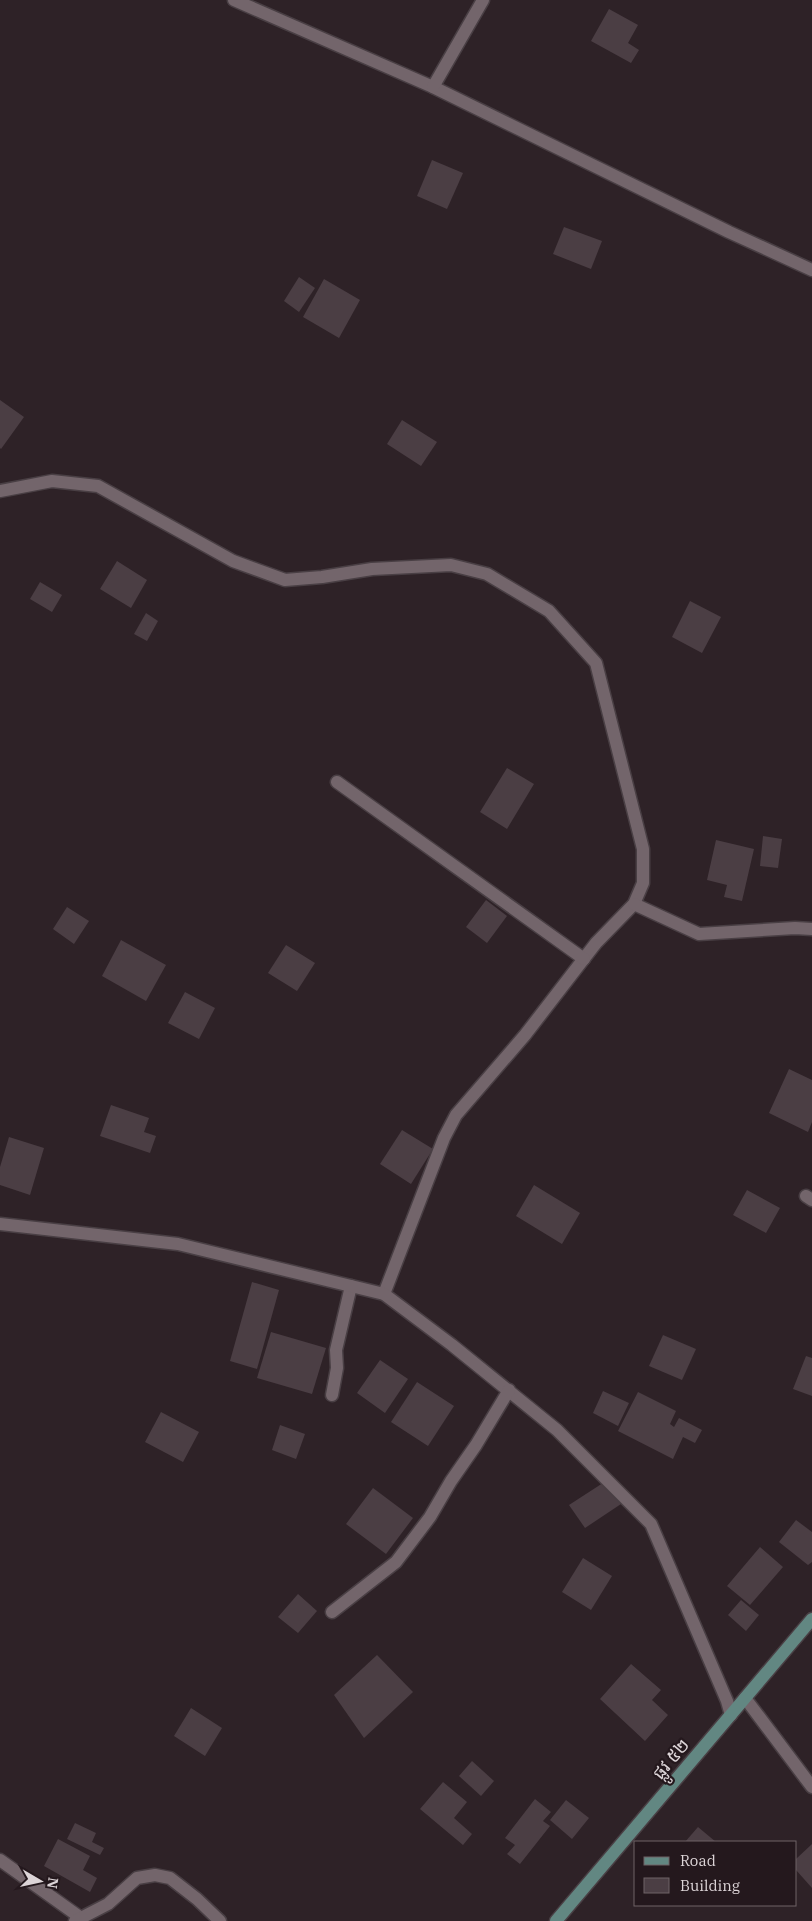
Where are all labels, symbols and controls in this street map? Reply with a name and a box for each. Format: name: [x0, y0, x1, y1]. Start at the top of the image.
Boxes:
street label: ផ្លូវ ៥២: [647, 1733, 698, 1787]
legend: [634, 1841, 797, 1906]
text: Road: [680, 1851, 716, 1870]
north arrow: [15, 1856, 65, 1906]
text: N: [43, 1876, 63, 1890]
text: Building: [680, 1876, 740, 1895]

